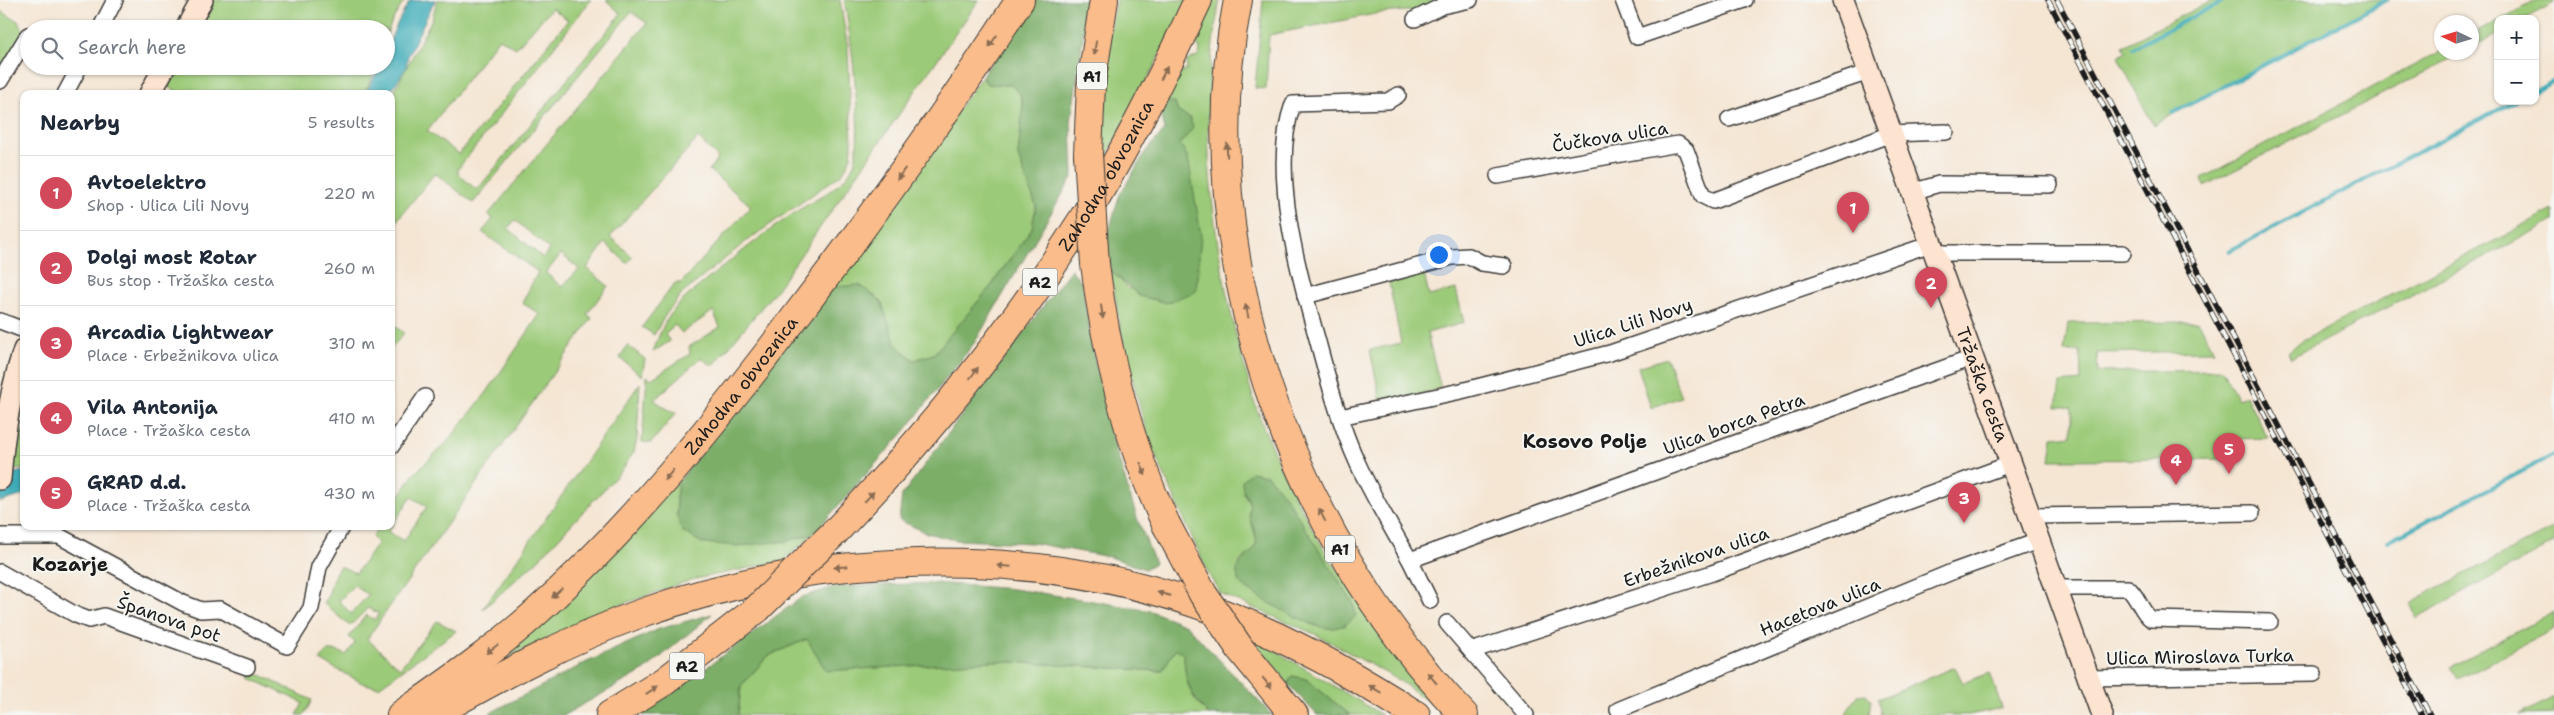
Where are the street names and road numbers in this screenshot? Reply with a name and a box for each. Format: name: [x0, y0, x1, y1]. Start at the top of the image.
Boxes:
road number: A1: [1077, 62, 1107, 90]
street label: Zahodna obvoznica: [1053, 96, 1159, 256]
street label: Čučkova ulica: [1550, 116, 1670, 158]
road number: A2: [1022, 268, 1058, 296]
street label: Ulica Lili Novy: [1571, 293, 1695, 353]
street label: Zahodna obvoznica: [679, 311, 804, 460]
street label: Tržaška cesta: [1950, 324, 2014, 445]
street label: Ulica borca Petra: [1660, 387, 1808, 461]
street label: Erbežnikova ulica: [1620, 521, 1772, 593]
road number: A1: [1325, 536, 1355, 562]
street label: Hacetova ulica: [1756, 572, 1884, 642]
street label: Španova pot: [114, 590, 224, 648]
street label: Ulica Miroslava Turka: [2106, 643, 2294, 671]
road number: A2: [670, 652, 704, 679]

